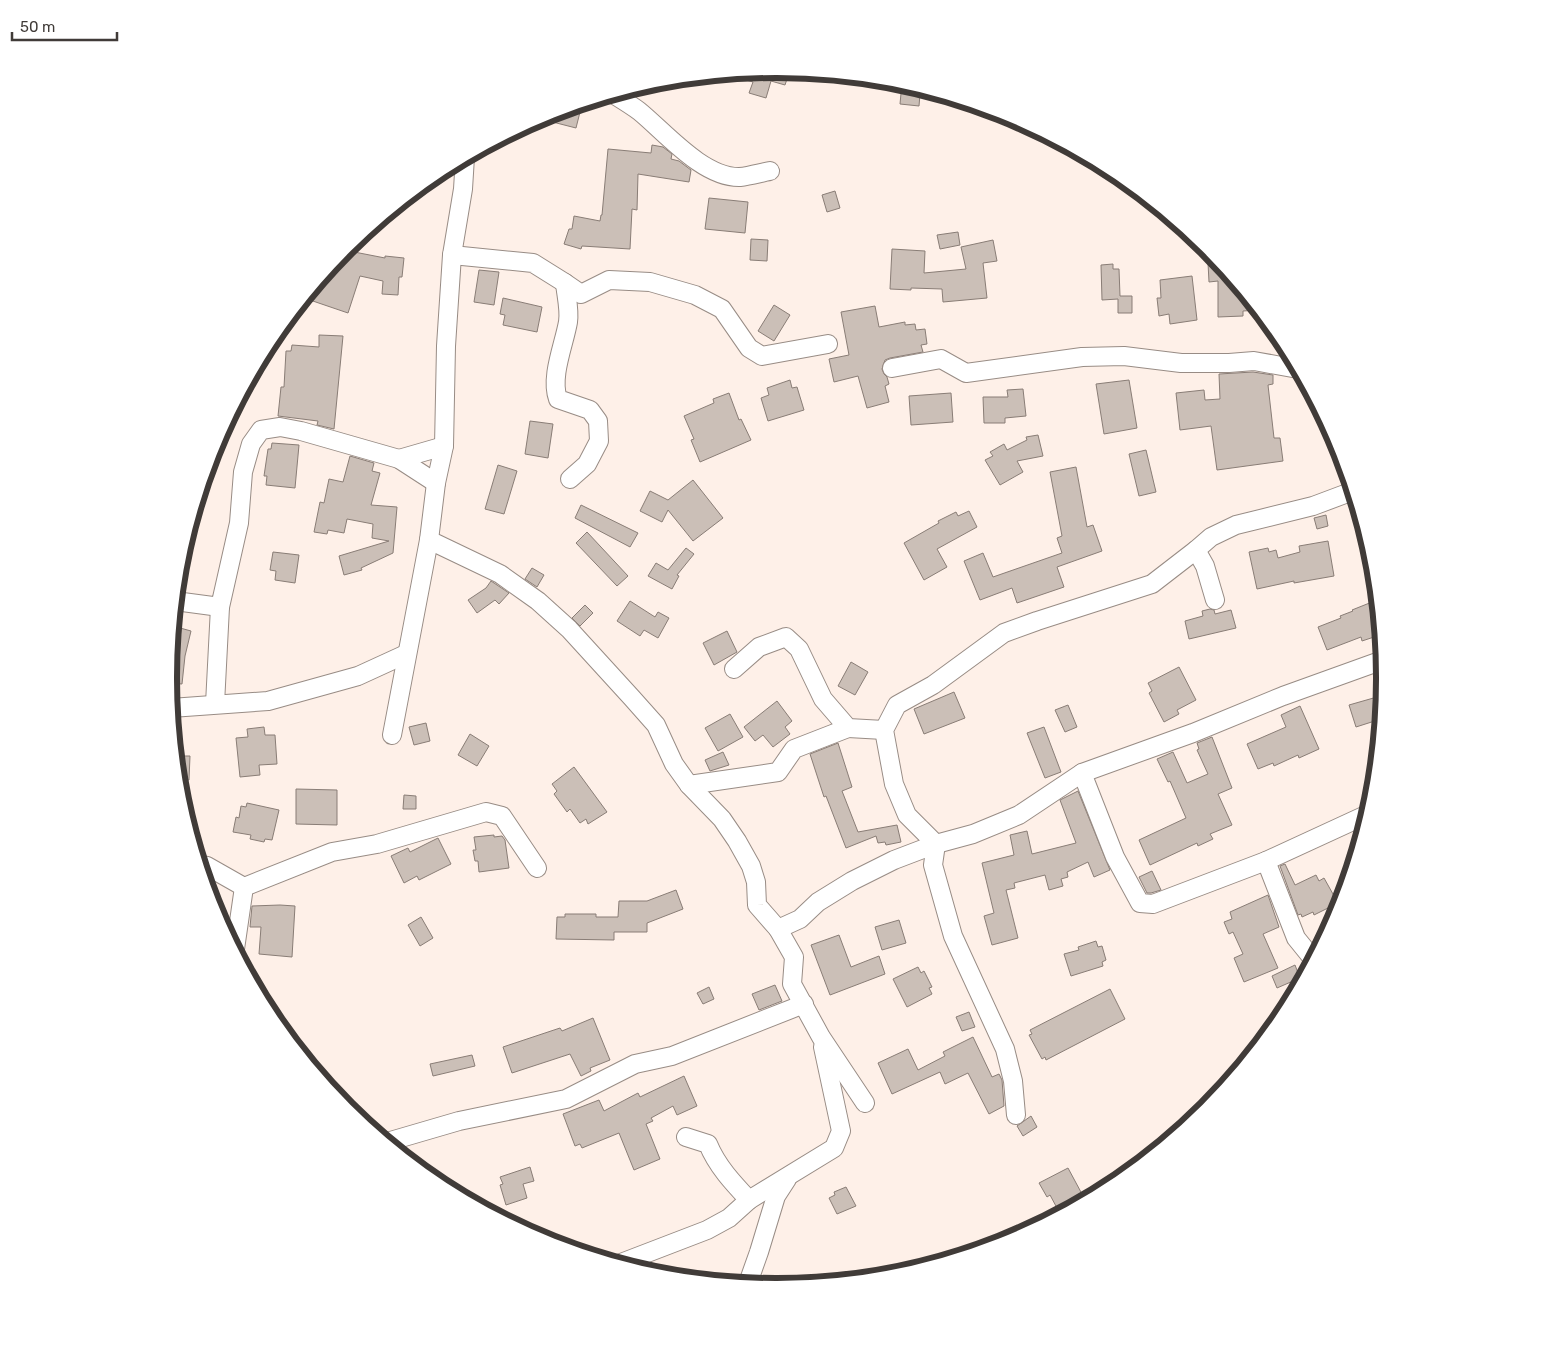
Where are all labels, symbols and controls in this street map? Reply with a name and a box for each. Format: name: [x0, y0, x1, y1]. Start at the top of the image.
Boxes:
scale bar: [12, 10, 118, 42]
text: 50 m: [20, 18, 55, 36]

